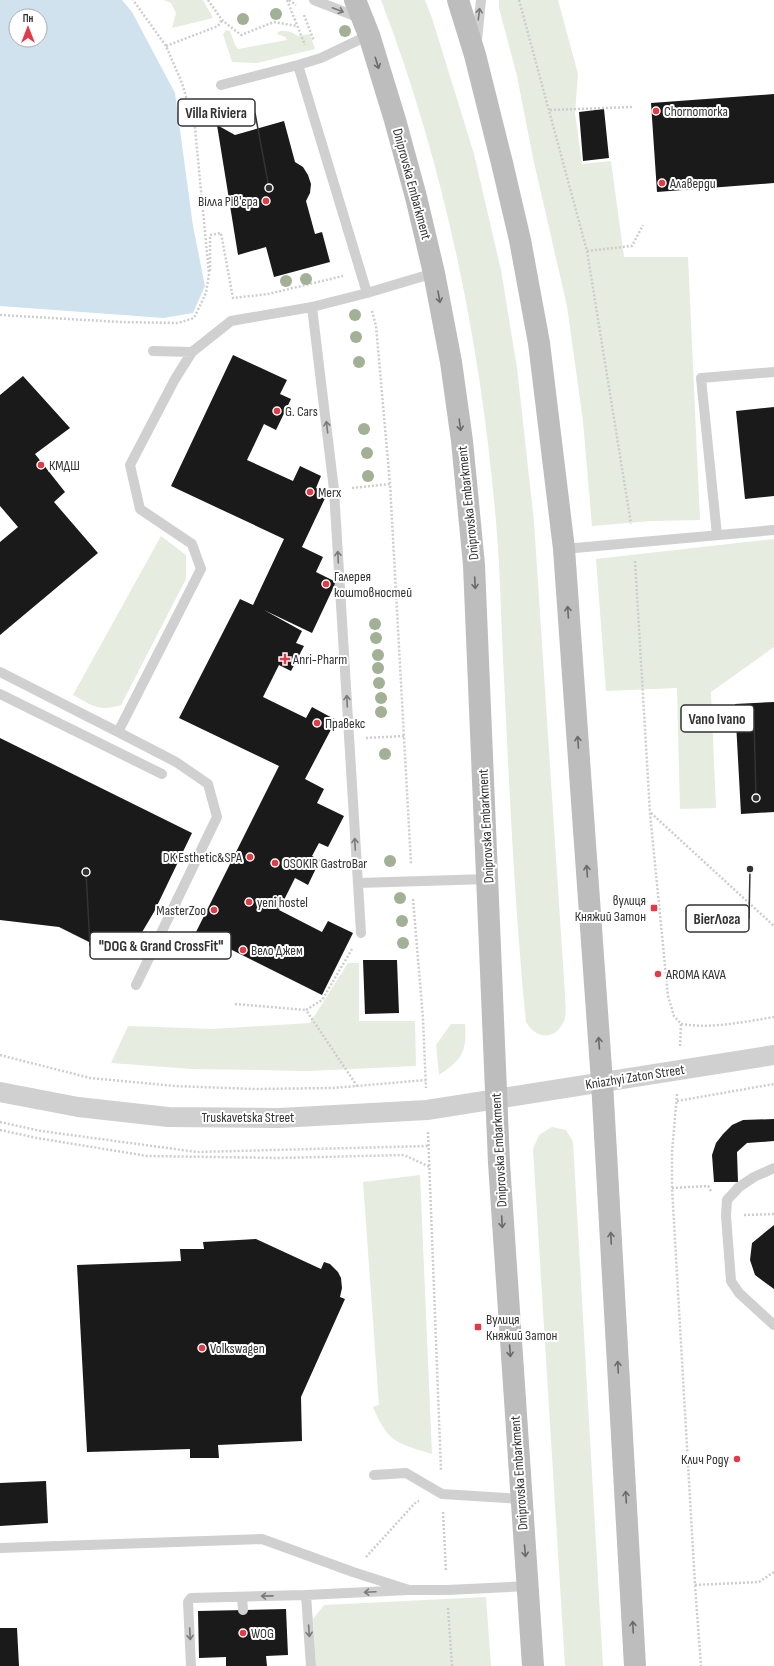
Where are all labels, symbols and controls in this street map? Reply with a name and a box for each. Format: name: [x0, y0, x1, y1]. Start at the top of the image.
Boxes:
one-way arrow: [332, 6, 344, 14]
north arrow: [8, 8, 48, 48]
one-way arrow: [475, 8, 483, 21]
text: Пн: [23, 12, 34, 25]
one-way arrow: [374, 56, 381, 69]
callout: Villa Riviera: [178, 99, 255, 126]
place label: Chornomorka: [664, 103, 728, 120]
text: Villa Riviera: [185, 104, 247, 123]
marker: Chornomorka: [651, 106, 661, 116]
street label: Dniprovska Embarkment: [389, 127, 435, 241]
place label: Алаверди: [669, 175, 716, 192]
marker: Алаверди: [657, 178, 667, 188]
place label: Вілла Рів'єра: [198, 193, 258, 210]
marker: Вілла Рів'єра: [261, 196, 271, 206]
one-way arrow: [435, 290, 443, 303]
place label: G. Cars: [285, 403, 318, 420]
marker: G. Cars: [272, 406, 282, 416]
one-way arrow: [456, 418, 464, 431]
one-way arrow: [323, 421, 331, 434]
street label: Dniprovska Embarkment: [454, 445, 482, 561]
place label: КМДШ: [49, 457, 80, 474]
marker: КМДШ: [36, 460, 46, 470]
place label: Merx: [318, 484, 342, 501]
marker: Merx: [305, 487, 315, 497]
one-way arrow: [335, 551, 342, 564]
place label: Галерея коштовностей: [334, 568, 412, 601]
one-way arrow: [471, 576, 478, 589]
marker: Галерея коштовностей: [321, 579, 331, 589]
one-way arrow: [565, 606, 572, 619]
place label: Anri-Pharm: [292, 651, 347, 668]
marker: Anri-Pharm: [280, 654, 290, 664]
one-way arrow: [343, 695, 350, 708]
callout: Vano Ivano: [681, 705, 754, 732]
text: Vano Ivano: [688, 710, 746, 729]
place label: Правекс: [325, 715, 365, 732]
marker: Правекс: [312, 718, 322, 728]
one-way arrow: [574, 736, 581, 749]
street label: Dniprovska Embarkment: [475, 768, 497, 884]
one-way arrow: [352, 838, 359, 851]
place label: DK Esthetic&SPA: [163, 849, 243, 866]
marker: DK Esthetic&SPA: [245, 852, 255, 862]
place label: OSOKIR GastroBar: [283, 855, 367, 872]
marker: OSOKIR GastroBar: [270, 858, 280, 868]
one-way arrow: [584, 865, 591, 878]
place label: вулиця Княжий Затон: [575, 892, 646, 925]
place label: yeni hostel: [257, 894, 308, 911]
marker: yeni hostel: [244, 897, 254, 907]
place label: MasterZoo: [156, 902, 206, 919]
marker: вулиця Княжий Затон: [649, 903, 659, 913]
marker: MasterZoo: [209, 905, 219, 915]
callout: BierЛога: [686, 905, 749, 932]
text: BierЛога: [694, 910, 740, 929]
callout: "DOG & Grand CrossFit": [90, 932, 231, 959]
text: "DOG & Grand CrossFit": [99, 937, 223, 956]
place label: Вело Джем: [251, 942, 303, 959]
marker: Вело Джем: [238, 945, 248, 955]
place label: AROMA KAVA: [665, 966, 727, 983]
marker: AROMA KAVA: [653, 969, 663, 979]
one-way arrow: [596, 1037, 603, 1050]
street label: Kniazhyi Zaton Street: [584, 1061, 686, 1093]
street label: Dniprovska Embarkment: [488, 1092, 510, 1208]
street label: Truskavetska Street: [202, 1109, 294, 1126]
one-way arrow: [499, 1215, 506, 1228]
one-way arrow: [607, 1232, 615, 1245]
place label: Вулиця Княжий Затон: [486, 1311, 557, 1344]
marker: Вулиця Княжий Затон: [473, 1322, 483, 1332]
place label: Volkswagen: [210, 1340, 265, 1357]
marker: Volkswagen: [197, 1343, 207, 1353]
one-way arrow: [507, 1344, 514, 1357]
one-way arrow: [615, 1361, 622, 1374]
street label: Dniprovska Embarkment: [507, 1415, 531, 1531]
place label: Клич Роду: [681, 1451, 730, 1468]
marker: Клич Роду: [732, 1454, 742, 1464]
one-way arrow: [622, 1491, 629, 1504]
one-way arrow: [521, 1544, 528, 1557]
one-way arrow: [364, 1588, 377, 1596]
one-way arrow: [261, 1592, 274, 1600]
one-way arrow: [629, 1621, 636, 1634]
one-way arrow: [305, 1624, 312, 1637]
place label: WOG: [251, 1625, 274, 1642]
one-way arrow: [186, 1627, 193, 1640]
marker: WOG: [238, 1628, 248, 1638]

